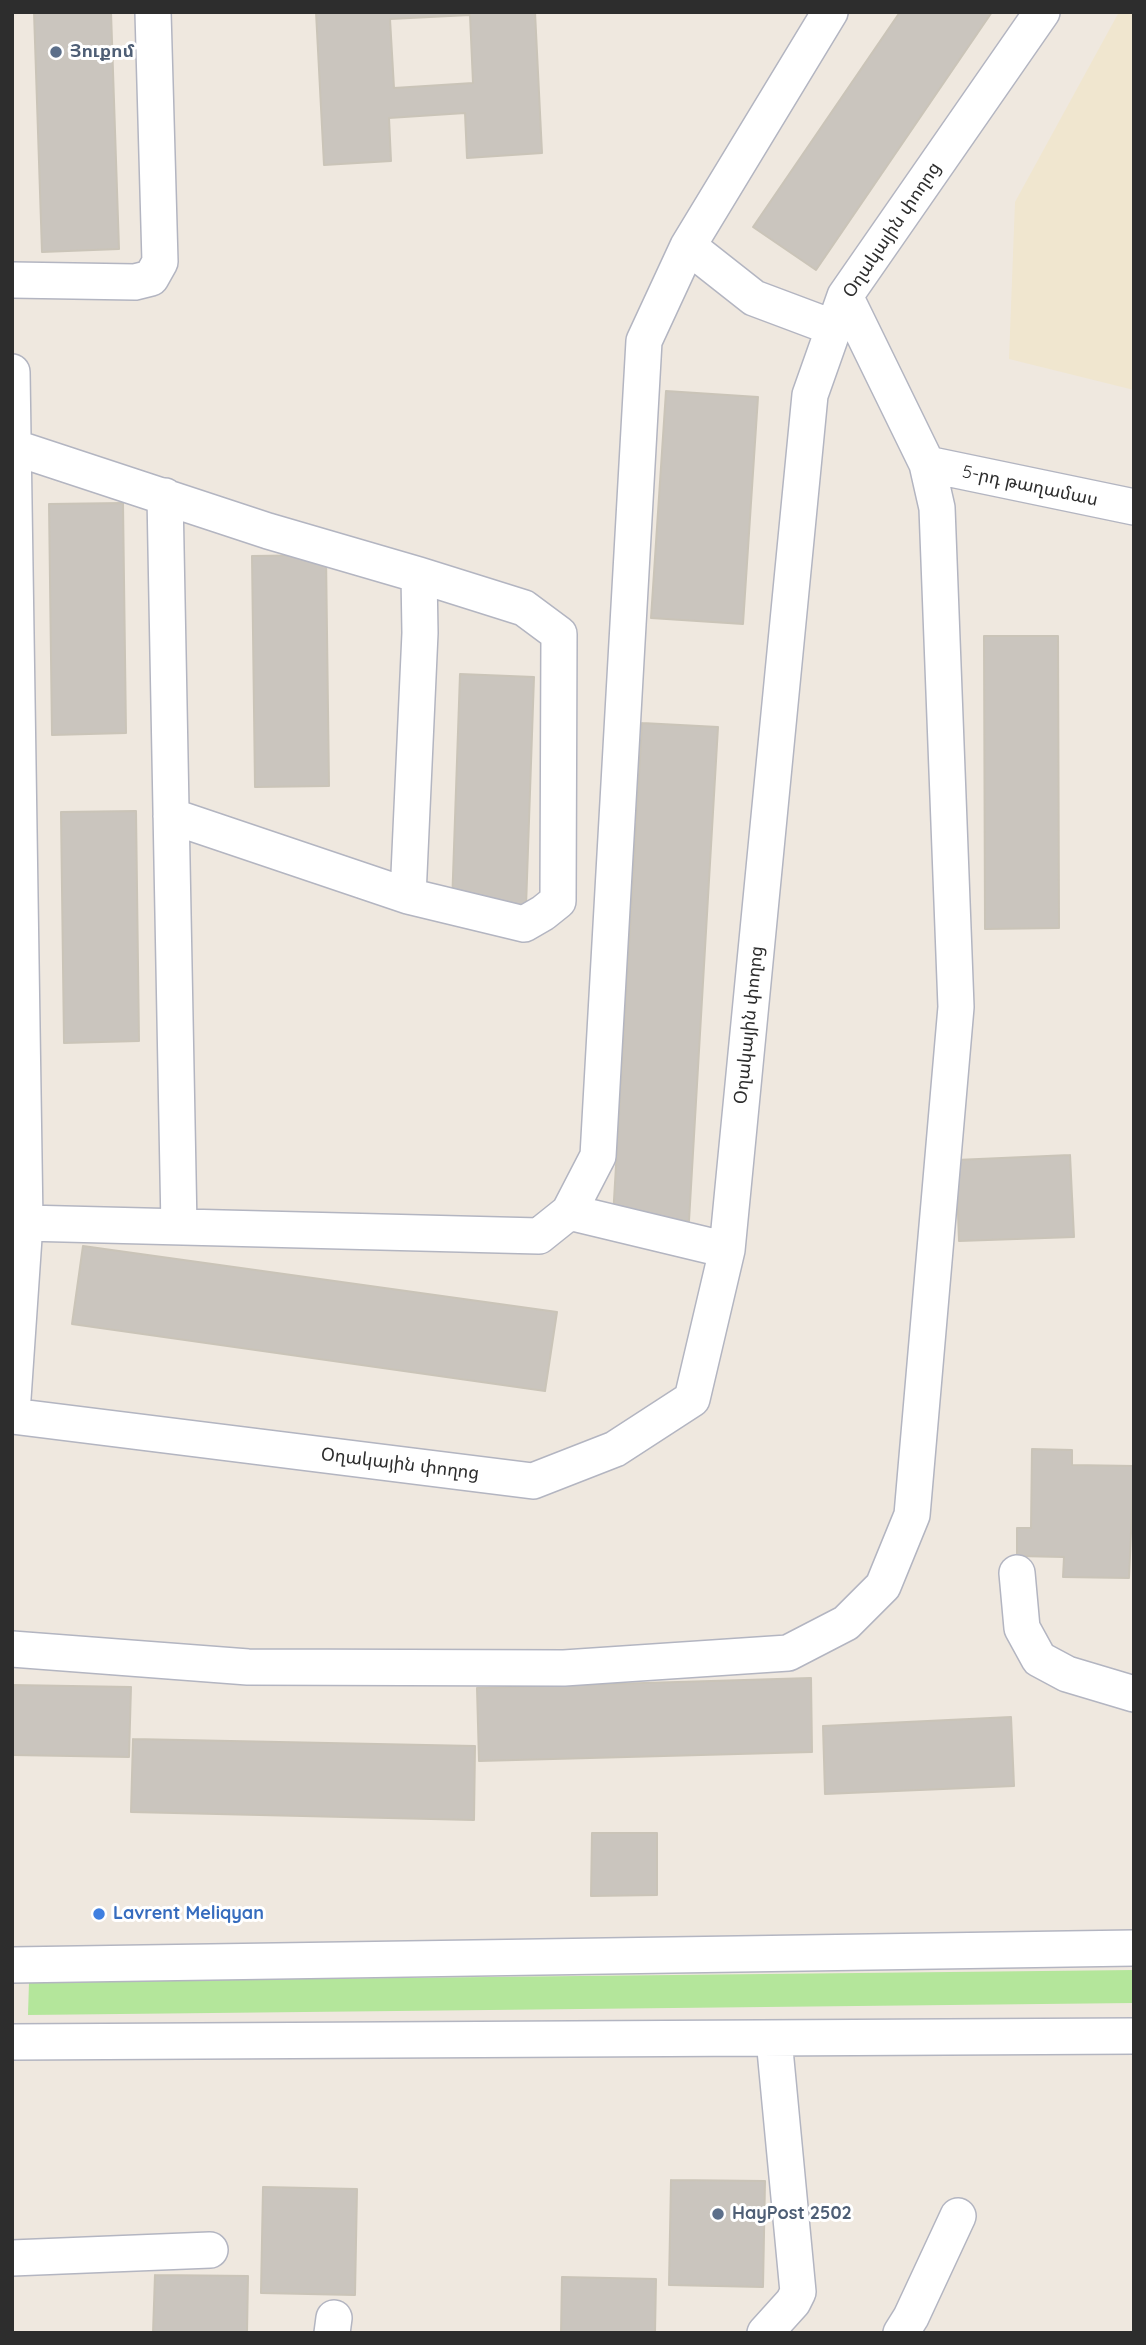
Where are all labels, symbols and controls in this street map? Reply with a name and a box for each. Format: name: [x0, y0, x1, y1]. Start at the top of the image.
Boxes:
place label: Յուքոմ: [70, 41, 134, 63]
marker: Յուքոմ: [48, 44, 64, 60]
street label: Օղակային փողոց: [839, 158, 945, 302]
street label: 5-րդ թաղամաս: [960, 461, 1100, 511]
street label: Օղակային փողոց: [730, 945, 768, 1105]
street label: Օղակային փողոց: [320, 1444, 480, 1484]
place label: Lavrent Meliqyan: [113, 1903, 264, 1925]
marker: Lavrent Meliqyan: [91, 1906, 107, 1922]
place label: HayPost 2502: [732, 2203, 852, 2225]
marker: HayPost 2502: [710, 2206, 726, 2222]

